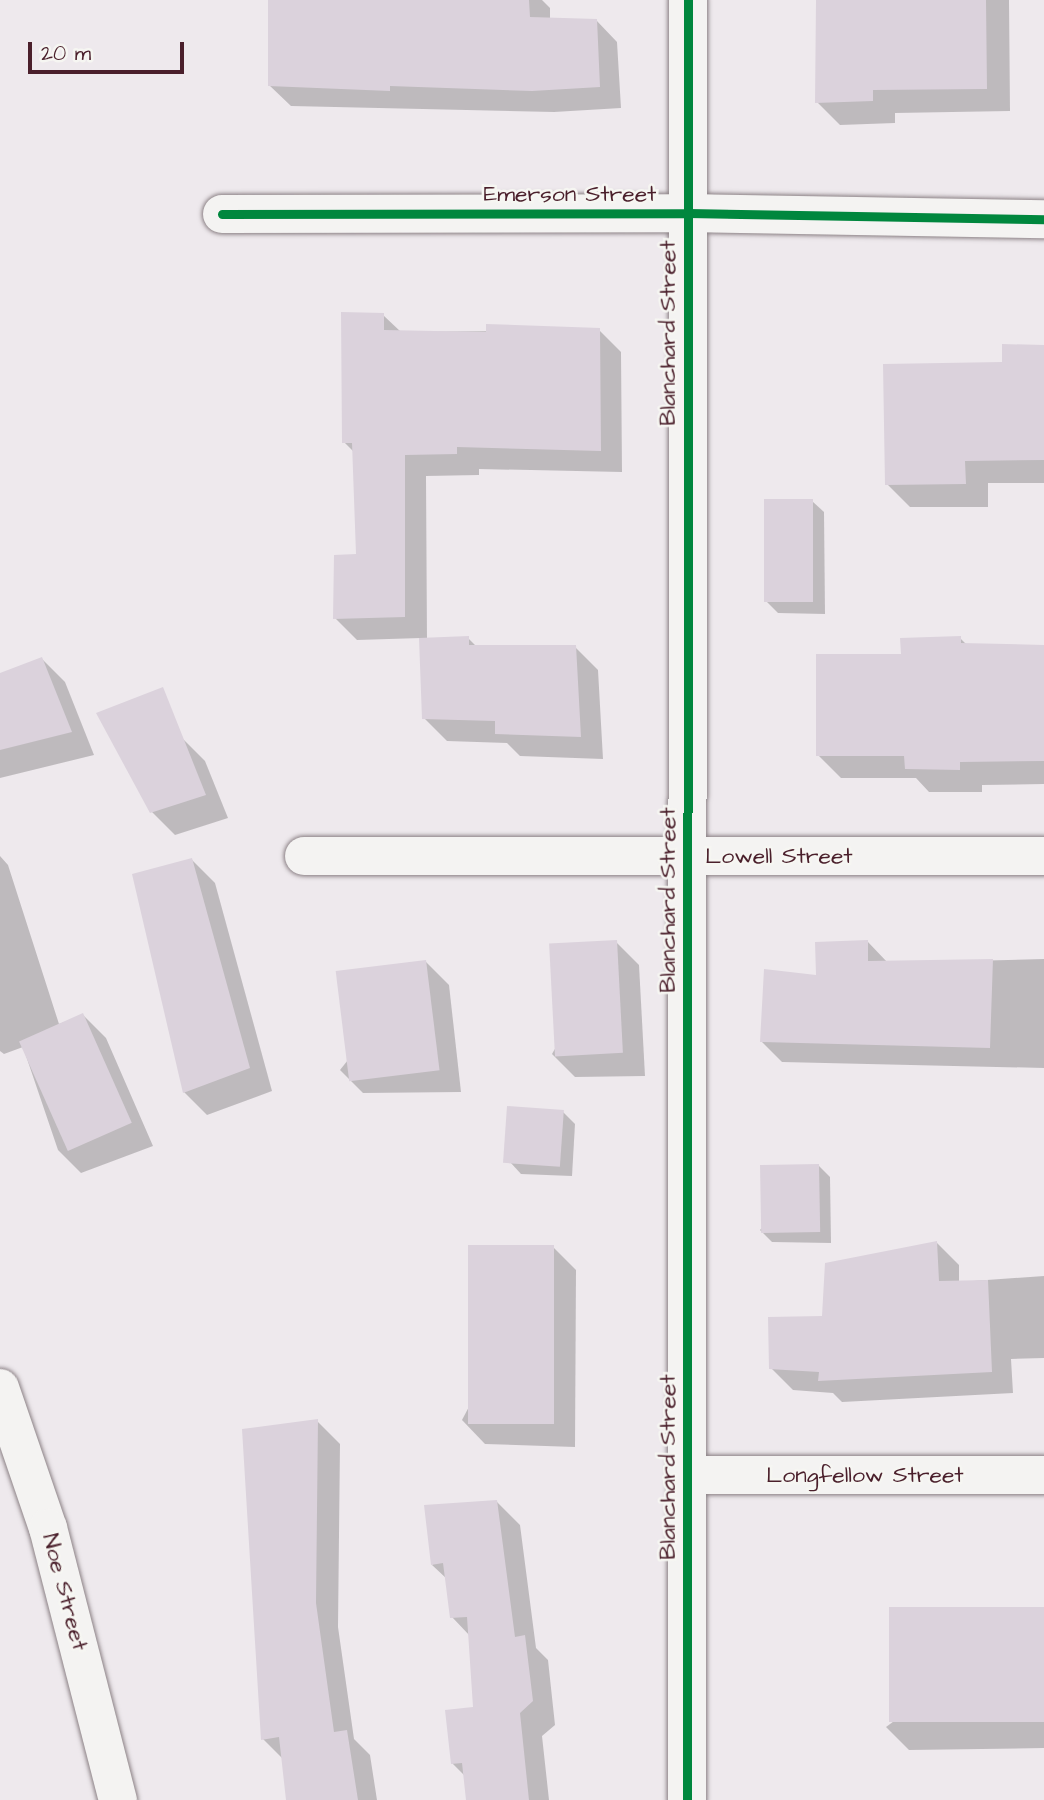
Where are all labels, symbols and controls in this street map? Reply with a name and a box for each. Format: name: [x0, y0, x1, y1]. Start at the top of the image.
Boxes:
scale bar: [32, 28, 187, 72]
text: 20 m: [41, 39, 91, 68]
street label: Emerson Street: [484, 180, 656, 208]
street label: Blanchard Street: [654, 240, 682, 426]
street label: Blanchard Street: [654, 807, 682, 993]
street label: Lowell Street: [705, 842, 853, 870]
street label: Blanchard Street: [654, 1374, 682, 1560]
street label: Longfellow Street: [766, 1461, 964, 1489]
street label: Noe Street: [36, 1530, 94, 1654]

